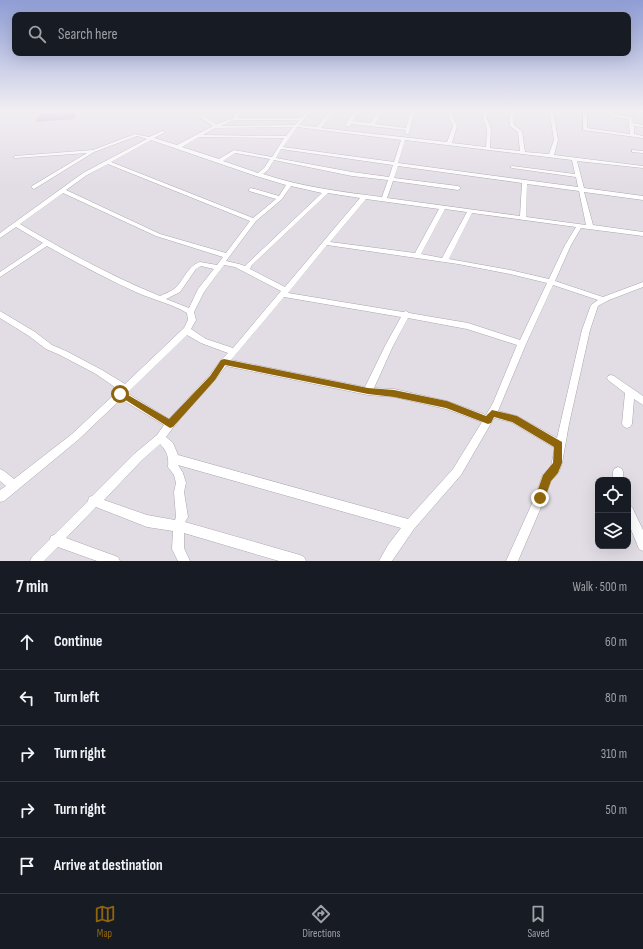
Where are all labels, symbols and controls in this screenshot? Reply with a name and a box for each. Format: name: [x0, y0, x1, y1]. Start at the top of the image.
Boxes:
search box: [12, 12, 631, 56]
icon: search: [26, 23, 48, 45]
text: Search here: [58, 25, 118, 44]
route start: [111, 385, 129, 403]
map controls: [595, 477, 631, 549]
button: locate: [595, 477, 631, 513]
route end: [531, 489, 549, 507]
button: layers: [595, 513, 631, 549]
text: 7 min: [16, 577, 48, 597]
text: Walk · 500 m: [573, 579, 627, 595]
icon: ahead: [16, 631, 38, 653]
text: Continue: [54, 632, 103, 651]
text: 60 m: [605, 634, 627, 650]
icon: left: [16, 687, 38, 709]
text: Turn left: [54, 688, 99, 707]
text: 80 m: [605, 690, 627, 706]
icon: right: [16, 743, 38, 765]
text: Turn right: [54, 744, 106, 763]
text: 310 m: [601, 746, 627, 762]
icon: right: [16, 799, 38, 821]
text: Turn right: [54, 800, 106, 819]
text: 50 m: [606, 802, 627, 818]
icon: arrive: [16, 855, 38, 877]
text: Arrive at destination: [54, 856, 163, 875]
tab: Map: [94, 903, 116, 940]
tab: Directions: [303, 903, 340, 940]
tab: Saved: [527, 903, 549, 940]

